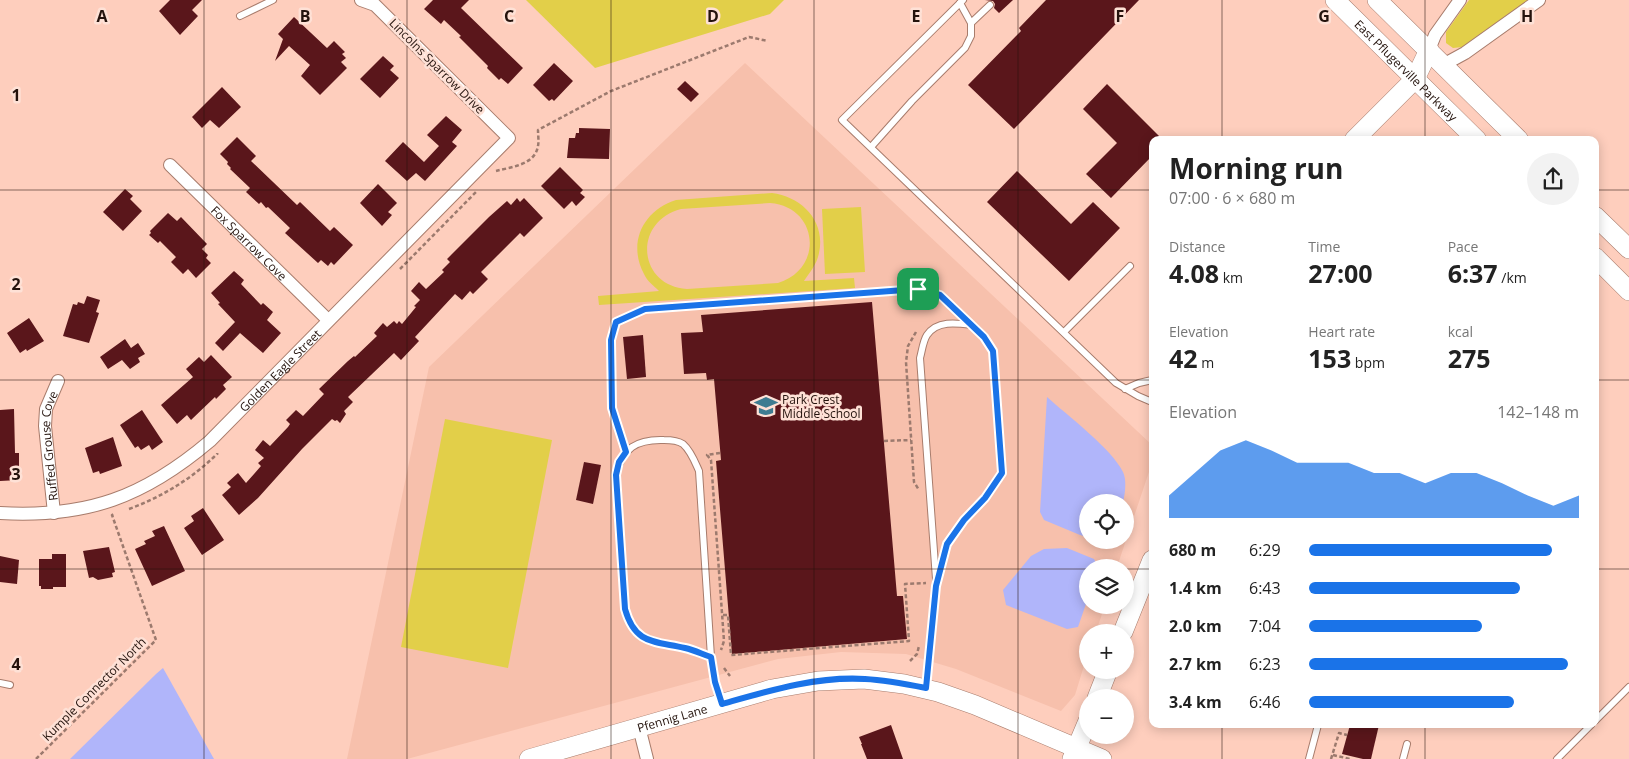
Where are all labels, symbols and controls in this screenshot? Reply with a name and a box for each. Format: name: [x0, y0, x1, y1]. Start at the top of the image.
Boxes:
text: A: [96, 5, 108, 27]
text: B: [300, 5, 310, 27]
text: C: [504, 5, 514, 27]
text: D: [707, 5, 719, 27]
text: E: [912, 5, 921, 27]
text: F: [1116, 5, 1124, 27]
text: G: [1318, 5, 1330, 27]
text: H: [1521, 5, 1533, 27]
street label: Lincolns Sparrow Drive: [386, 15, 489, 118]
street label: East Pflugerville Parkway: [1351, 16, 1462, 126]
text: 1: [11, 84, 21, 106]
text: Morning run: [1169, 149, 1343, 187]
button: share: [1527, 153, 1579, 205]
text: 07:00 · 6 × 680 m: [1169, 187, 1295, 209]
street label: Fox Sparrow Cove: [207, 201, 291, 284]
text: Distance: [1169, 237, 1225, 256]
text: Time: [1308, 237, 1340, 256]
text: Pace: [1448, 237, 1478, 256]
text: 4.08: [1169, 256, 1219, 290]
text: 27:00: [1308, 256, 1373, 290]
text: 6:37: [1448, 256, 1498, 290]
pin: [897, 268, 939, 310]
text: km: [1219, 268, 1243, 287]
text: /km: [1498, 268, 1527, 287]
text: 2: [11, 273, 21, 295]
icon: arrive: [904, 275, 932, 303]
text: Elevation: [1169, 322, 1228, 341]
text: Heart rate: [1308, 322, 1375, 341]
text: kcal: [1448, 322, 1473, 341]
street label: Golden Eagle Street: [235, 325, 324, 415]
text: 42: [1169, 341, 1198, 375]
text: 153: [1308, 341, 1351, 375]
text: 275: [1448, 341, 1491, 375]
text: m: [1198, 353, 1214, 372]
text: bpm: [1351, 353, 1385, 372]
street label: Ruffed Grouse Cove: [36, 388, 61, 502]
place label: Park Crest Middle School: [782, 391, 861, 422]
school or university icon: Park Crest Middle School: [753, 393, 779, 419]
text: Elevation: [1169, 401, 1237, 423]
text: 142–148 m: [1497, 401, 1579, 423]
text: 3: [11, 463, 21, 485]
map controls: [1079, 494, 1134, 744]
button: locate: [1079, 494, 1134, 549]
text: 680 m: [1169, 539, 1216, 561]
text: 6:29: [1249, 539, 1281, 561]
button: layers: [1079, 559, 1134, 614]
text: 1.4 km: [1169, 577, 1222, 599]
text: 6:43: [1249, 577, 1281, 599]
text: 2.0 km: [1169, 615, 1222, 637]
text: 7:04: [1249, 615, 1281, 637]
button: +: [1079, 624, 1134, 679]
street label: Kumple Connector North: [38, 633, 150, 745]
text: 4: [11, 653, 21, 675]
text: 2.7 km: [1169, 653, 1222, 675]
text: 6:23: [1249, 653, 1281, 675]
button: −: [1079, 689, 1134, 744]
text: 3.4 km: [1169, 691, 1222, 713]
text: 6:46: [1249, 691, 1281, 713]
street label: Pfennig Lane: [635, 699, 710, 736]

